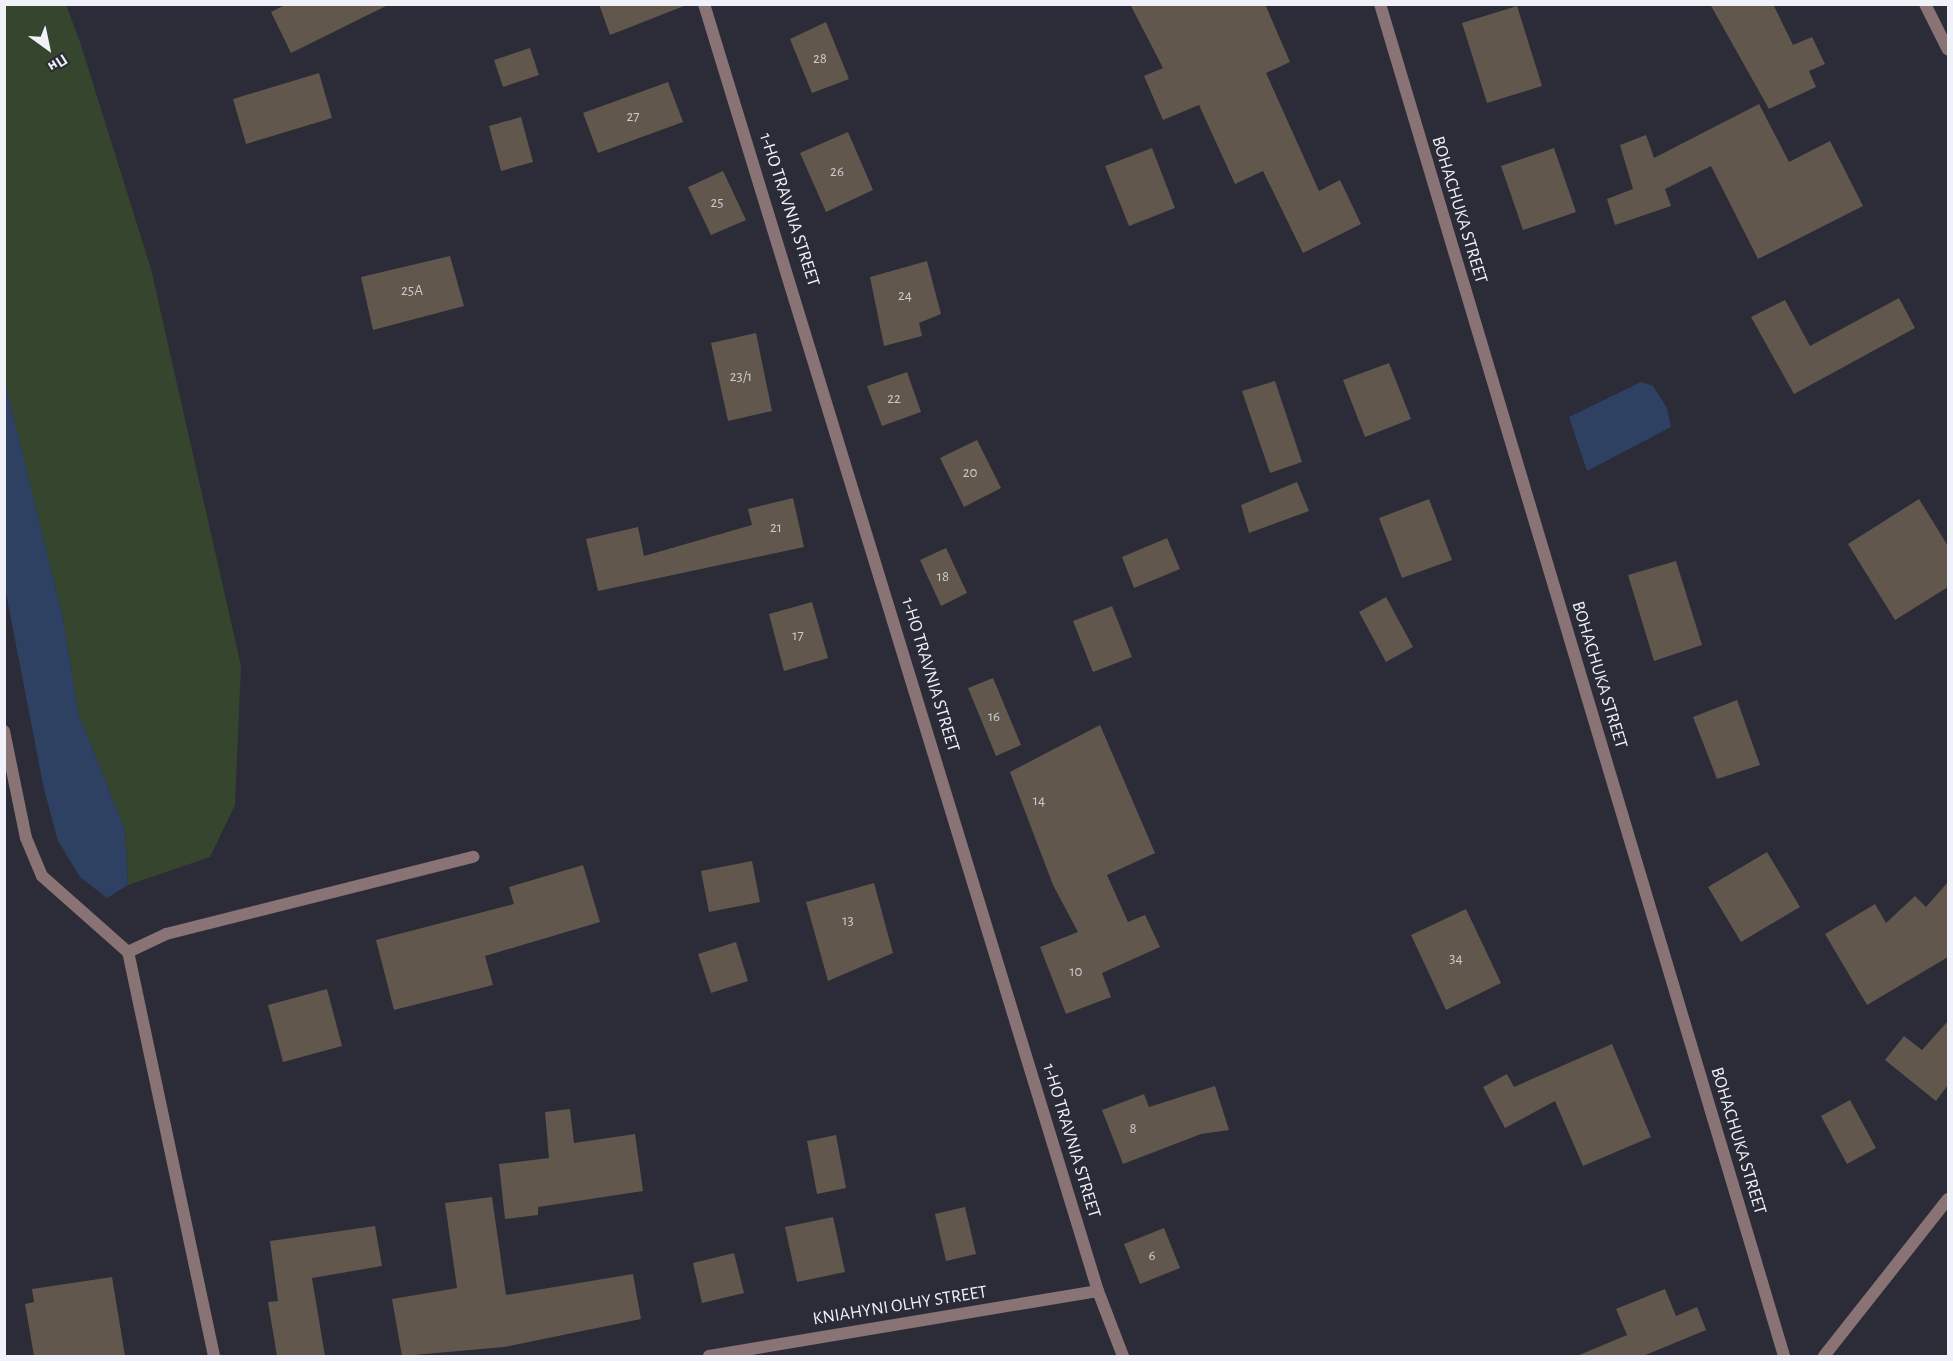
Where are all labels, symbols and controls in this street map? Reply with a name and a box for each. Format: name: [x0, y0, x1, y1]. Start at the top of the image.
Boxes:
north arrow: [18, 18, 78, 78]
house number: 28: [813, 50, 827, 68]
text: Пн: [45, 51, 70, 75]
house number: 27: [626, 108, 640, 126]
street label: 1-HO TRAVNIA STREET: [754, 130, 824, 290]
street label: BOHACHUKA STREET: [1426, 134, 1492, 286]
house number: 26: [830, 163, 844, 181]
house number: 25: [710, 194, 724, 212]
house number: 25А: [401, 282, 423, 300]
house number: 24: [898, 287, 912, 305]
house number: 23/1: [730, 368, 752, 386]
house number: 22: [887, 390, 901, 408]
house number: 20: [963, 464, 977, 482]
house number: 21: [770, 519, 782, 537]
house number: 18: [937, 568, 949, 586]
street label: 1-HO TRAVNIA STREET: [896, 595, 964, 755]
street label: BOHACHUKA STREET: [1566, 599, 1632, 751]
house number: 17: [792, 627, 804, 645]
house number: 16: [988, 708, 1000, 726]
house number: 14: [1033, 792, 1045, 810]
house number: 13: [842, 912, 854, 930]
house number: 34: [1449, 950, 1463, 968]
house number: 10: [1069, 963, 1083, 981]
street label: 1-HO TRAVNIA STREET: [1037, 1061, 1105, 1221]
street label: BOHACHUKA STREET: [1705, 1065, 1771, 1217]
house number: 8: [1129, 1120, 1137, 1138]
house number: 6: [1148, 1247, 1156, 1265]
street label: KNIAHYNI OLHY STREET: [811, 1282, 989, 1330]

